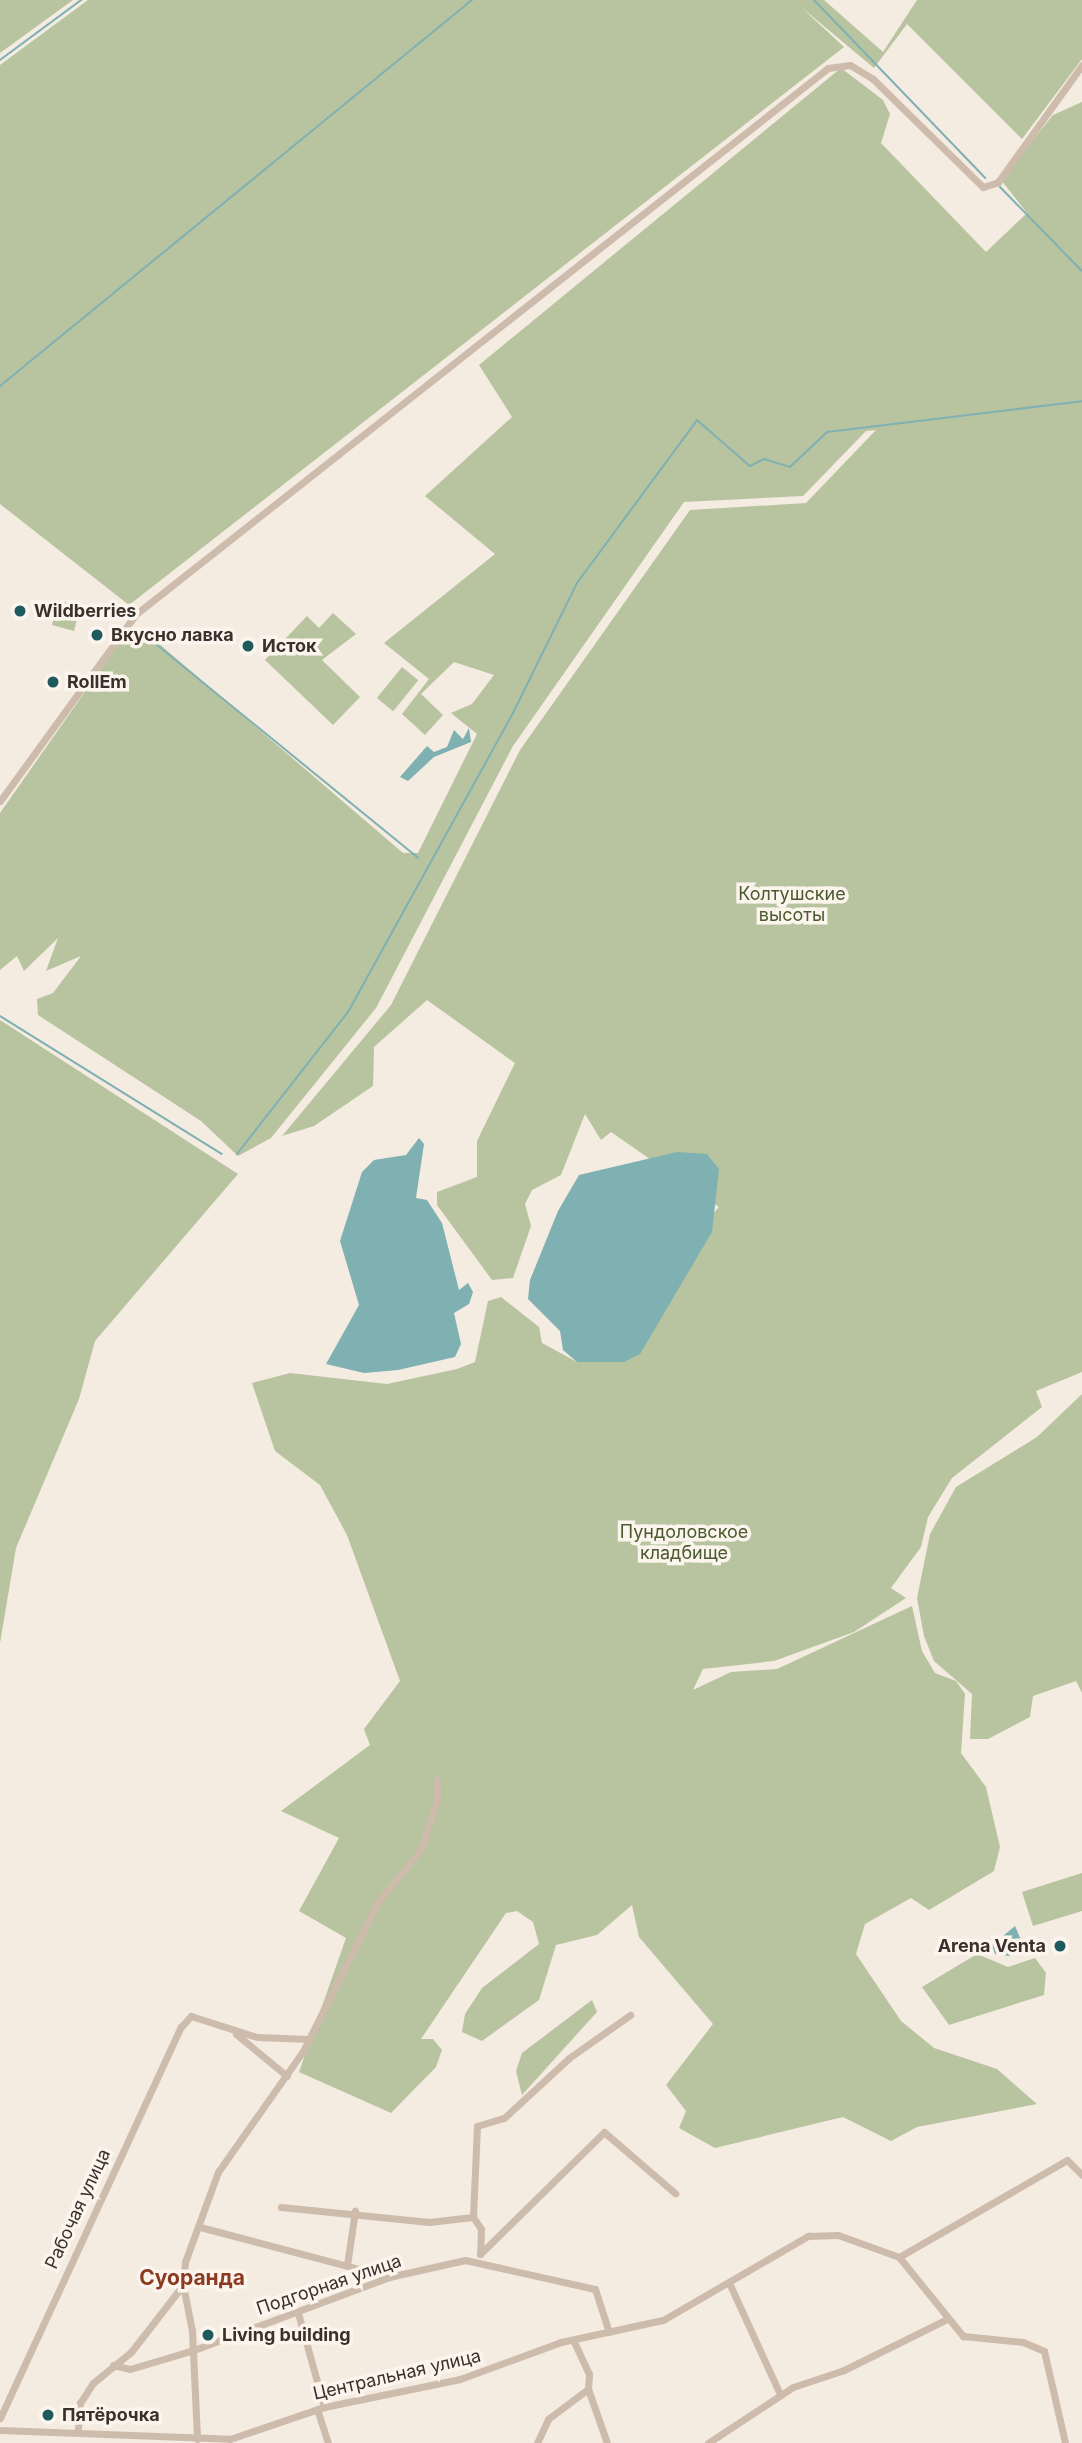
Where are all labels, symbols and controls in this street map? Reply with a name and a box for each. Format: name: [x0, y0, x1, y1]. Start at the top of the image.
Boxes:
place label: Wildberries: [34, 600, 136, 622]
marker: Wildberries: [12, 603, 28, 619]
place label: Вкусно лавка: [111, 624, 234, 646]
marker: Вкусно лавка: [89, 627, 105, 643]
place label: Исток: [262, 635, 317, 657]
marker: Исток: [240, 638, 256, 654]
place label: RollEm: [67, 671, 127, 693]
marker: RollEm: [45, 674, 61, 690]
park label: Колтушские высоты: [738, 884, 846, 926]
park label: Пундоловское кладбище: [620, 1522, 748, 1564]
place label: Arena Venta: [938, 1935, 1046, 1957]
marker: Arena Venta: [1052, 1938, 1068, 1954]
street label: Рабочая улица: [41, 2146, 115, 2272]
street label: Подгорная улица: [254, 2250, 404, 2320]
district label: Суоранда: [139, 2265, 245, 2291]
place label: Living building: [222, 2324, 351, 2346]
marker: Living building: [200, 2327, 216, 2343]
street label: Центральная улица: [311, 2345, 483, 2405]
place label: Пятёрочка: [62, 2404, 160, 2426]
marker: Пятёрочка: [40, 2407, 56, 2423]

